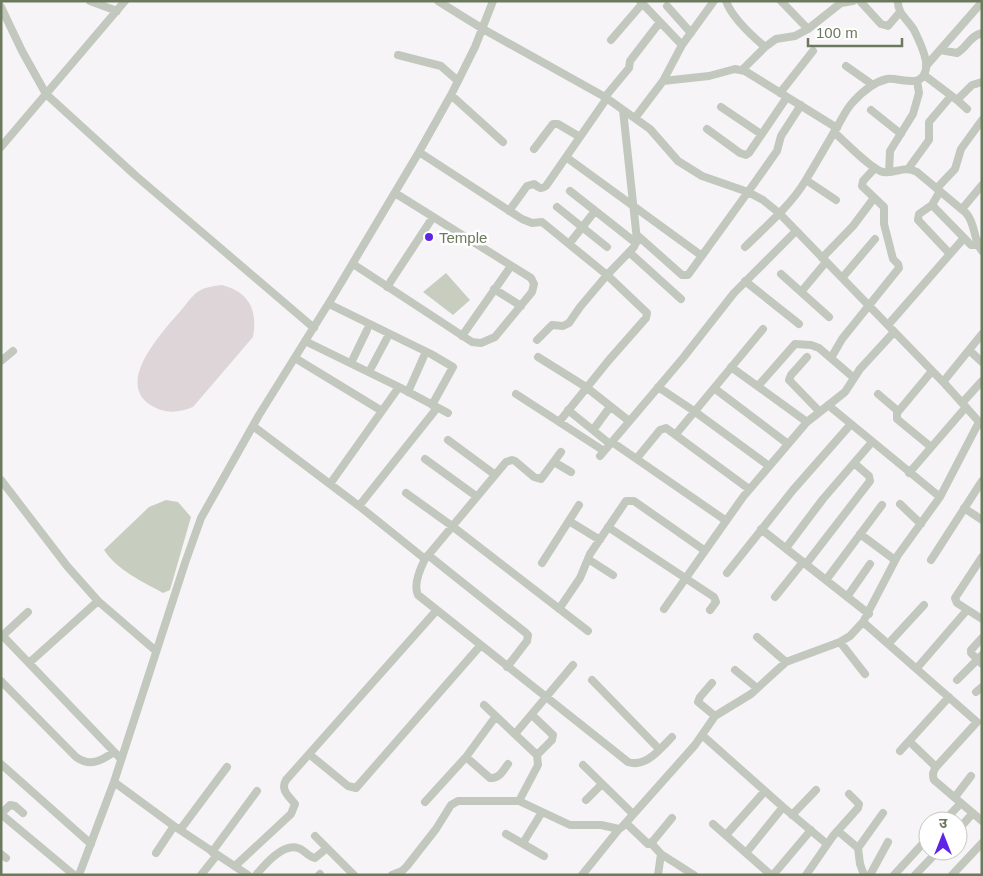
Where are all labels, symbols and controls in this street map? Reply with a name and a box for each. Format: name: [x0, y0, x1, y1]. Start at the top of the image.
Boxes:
scale bar: [808, 15, 902, 47]
text: 100 m: [816, 24, 858, 41]
place label: Temple: [439, 229, 487, 246]
marker: Temple: [423, 231, 435, 243]
north arrow: [918, 811, 968, 861]
text: उ: [939, 815, 948, 831]

